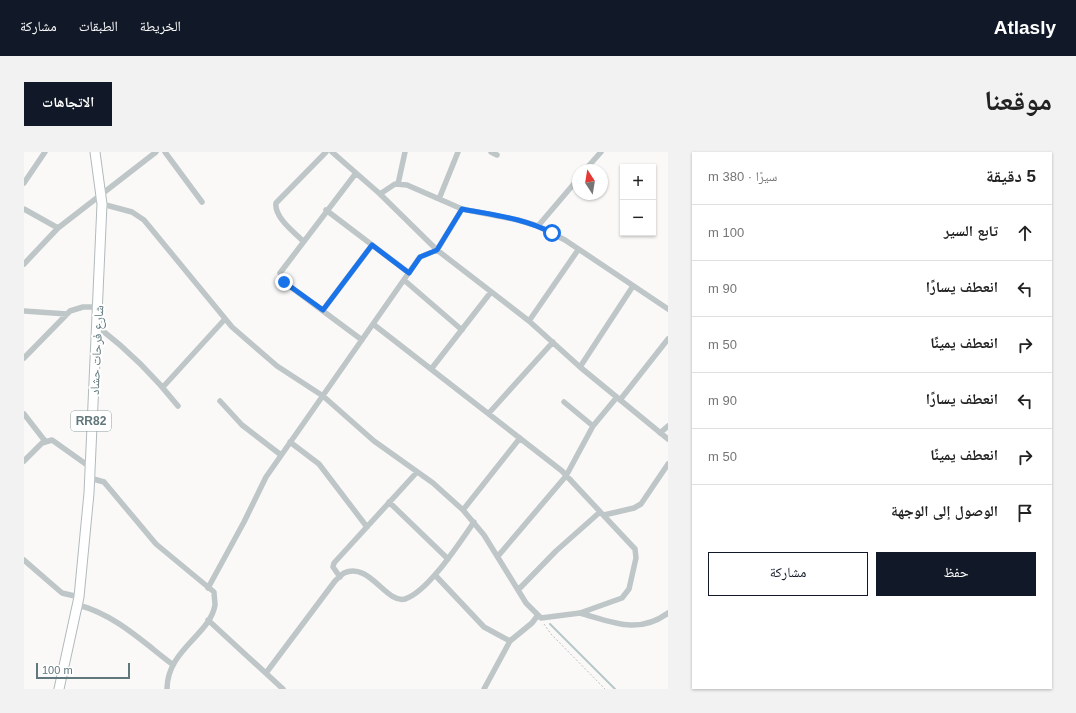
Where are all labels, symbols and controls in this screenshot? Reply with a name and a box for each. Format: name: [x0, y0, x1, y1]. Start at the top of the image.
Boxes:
text: Atlasly: [994, 17, 1056, 38]
text: مشاركة: [20, 18, 57, 34]
text: الطبقات: [79, 18, 118, 34]
text: الخريطة: [140, 18, 181, 34]
button: الاتجاهات: [24, 82, 112, 126]
text: موقعنا: [984, 85, 1052, 116]
north arrow: [572, 164, 608, 200]
map controls: [620, 164, 656, 236]
button: +: [620, 164, 656, 200]
text: 5 دقيقة: [986, 167, 1036, 186]
text: سيرًا · 380 m: [708, 169, 777, 184]
button: −: [620, 200, 656, 236]
text: تابع السير: [944, 222, 998, 239]
icon: ahead: [1014, 222, 1036, 244]
route start: [543, 224, 561, 242]
text: 100 m: [708, 225, 744, 240]
route end: [275, 273, 293, 291]
text: انعطف يسارًا: [926, 278, 998, 295]
icon: left: [1014, 278, 1036, 300]
text: 90 m: [708, 281, 737, 296]
street label: شارع فرحات حشاد: [87, 305, 108, 395]
text: انعطف يمينًا: [930, 334, 998, 351]
icon: right: [1014, 334, 1036, 356]
text: 50 m: [708, 337, 737, 352]
text: انعطف يسارًا: [926, 390, 998, 407]
icon: left: [1014, 390, 1036, 412]
text: 90 m: [708, 393, 737, 408]
road number: RR82: [71, 411, 111, 431]
text: انعطف يمينًا: [930, 446, 998, 463]
icon: right: [1014, 446, 1036, 468]
text: 50 m: [708, 449, 737, 464]
text: الوصول إلى الوجهة: [891, 502, 998, 519]
icon: arrive: [1014, 502, 1036, 524]
button: مشاركة: [708, 552, 868, 596]
button: حفظ: [876, 552, 1036, 596]
scale bar: [36, 661, 130, 680]
text: 100 m: [42, 664, 73, 676]

